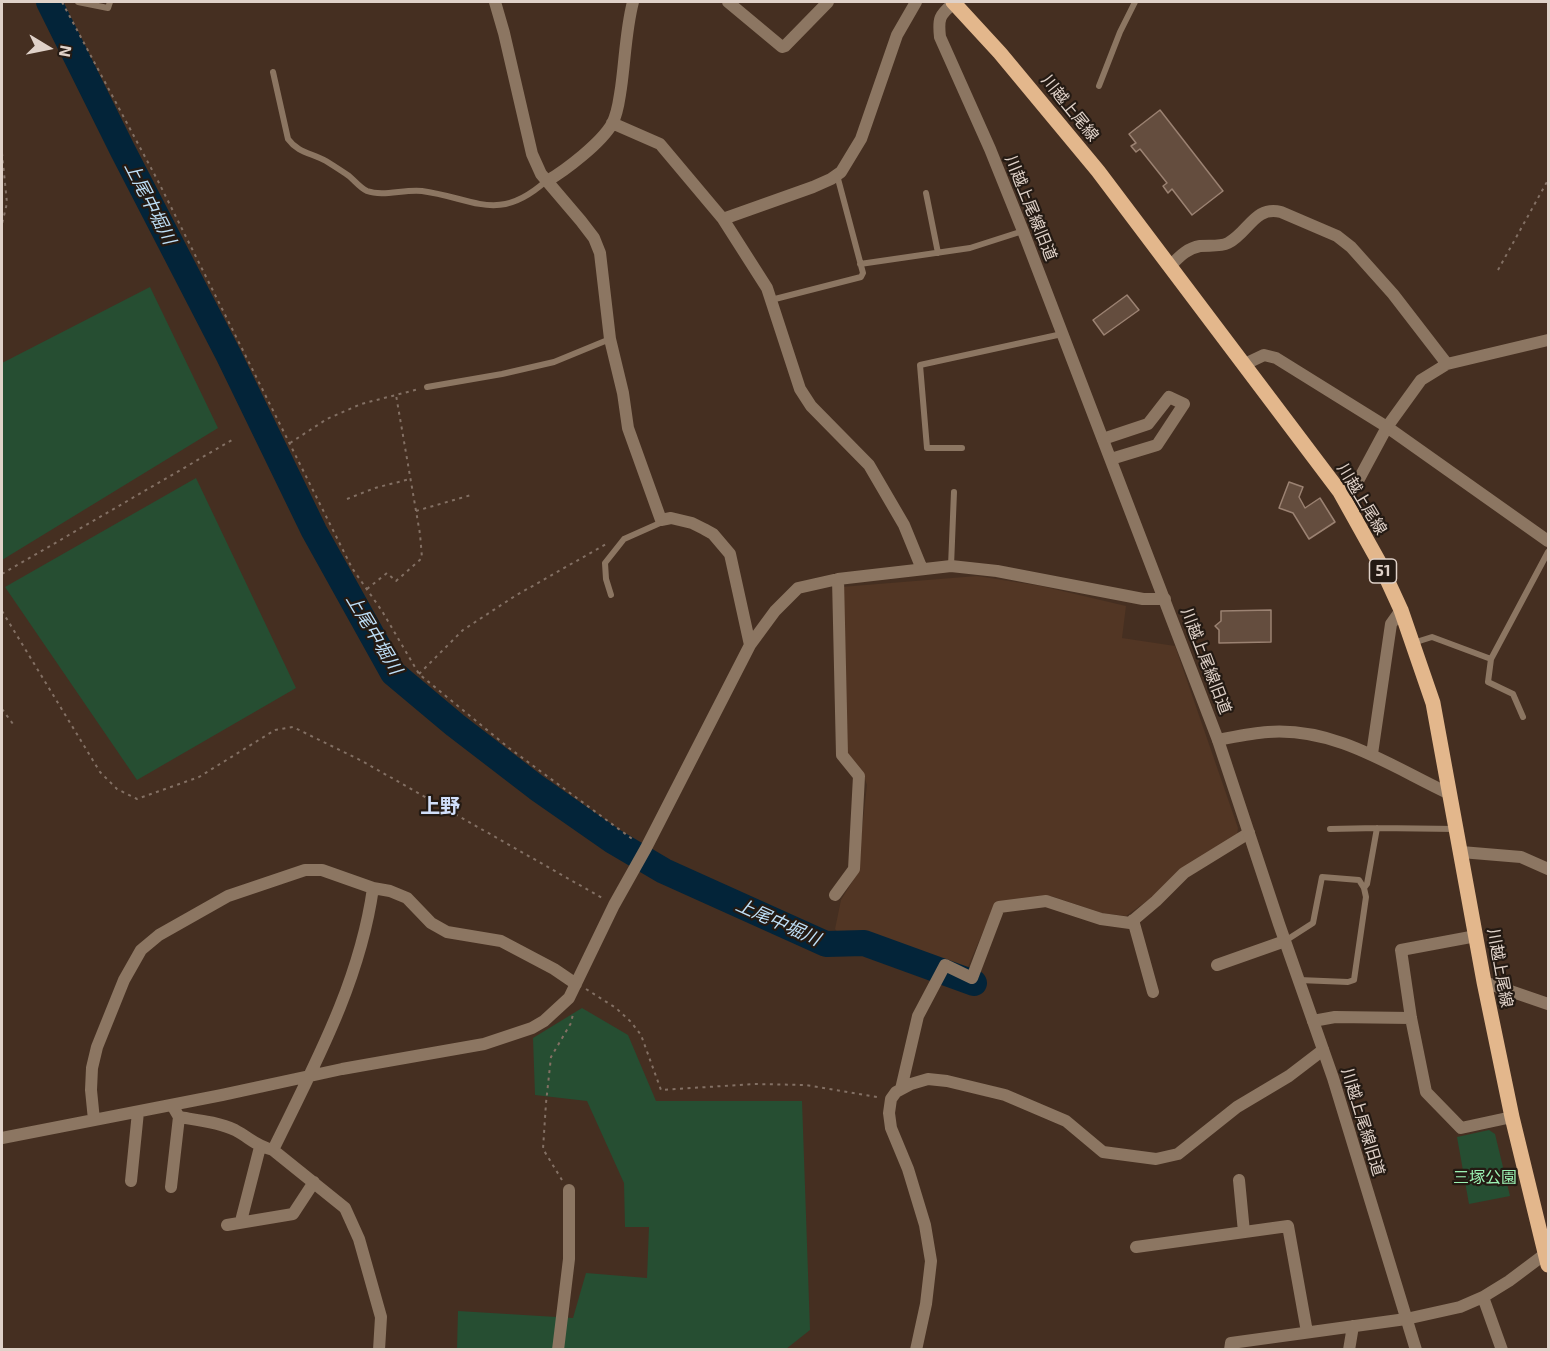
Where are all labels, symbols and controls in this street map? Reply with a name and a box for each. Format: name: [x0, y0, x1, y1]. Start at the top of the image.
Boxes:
north arrow: [18, 18, 78, 78]
text: N: [56, 44, 77, 59]
street label: 川越上尾線: [1037, 71, 1103, 145]
street label: 川越上尾線旧道: [1001, 152, 1061, 264]
water label: 上尾中堀川: [120, 158, 180, 248]
street label: 川越上尾線: [1333, 460, 1391, 538]
road number: 51: [1370, 559, 1396, 583]
water label: 上尾中堀川: [342, 590, 406, 678]
street label: 川越上尾線旧道: [1177, 605, 1235, 717]
district label: 上野: [420, 794, 460, 818]
water label: 上尾中堀川: [732, 894, 824, 950]
street label: 川越上尾線: [1484, 927, 1516, 1009]
street label: 川越上尾線旧道: [1337, 1066, 1389, 1178]
park label: 三塚公園: [1453, 1168, 1517, 1188]

